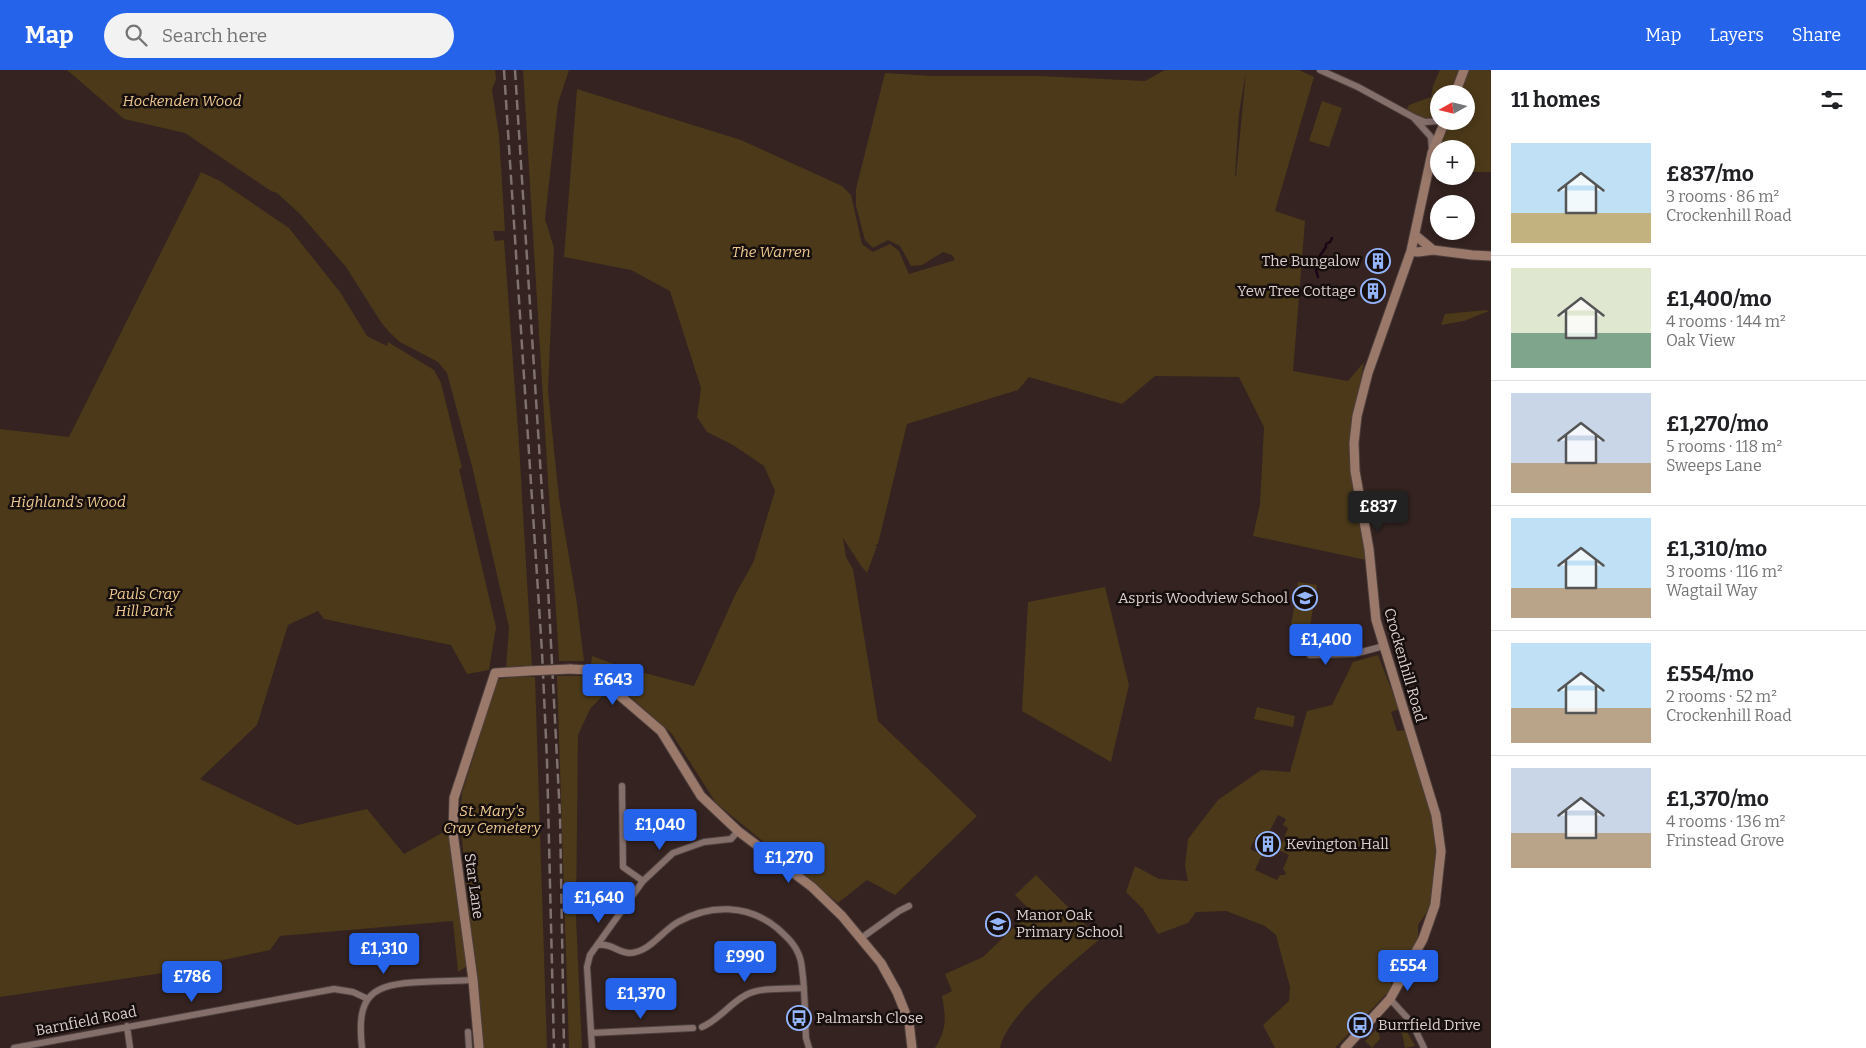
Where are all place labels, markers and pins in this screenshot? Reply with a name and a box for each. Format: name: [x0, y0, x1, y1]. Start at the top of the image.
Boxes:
building icon: The Bungalow: [1365, 248, 1391, 274]
place label: The Bungalow: [1262, 252, 1361, 270]
building icon: Yew Tree Cottage: [1360, 278, 1386, 304]
place label: Yew Tree Cottage: [1237, 282, 1356, 300]
pin: £837: [1348, 490, 1408, 533]
school or university icon: Aspris Woodview School: [1292, 585, 1318, 611]
place label: Aspris Woodview School: [1118, 589, 1288, 607]
pin: £1,400: [1285, 624, 1367, 666]
pin: £643: [583, 664, 643, 706]
pin: £1,040: [619, 808, 701, 851]
building icon: Kevington Hall: [1255, 831, 1281, 857]
place label: Kevington Hall: [1286, 835, 1389, 853]
pin: £1,270: [748, 842, 830, 884]
pin: £1,640: [558, 882, 640, 924]
place label: Manor Oak Primary School: [1016, 906, 1123, 941]
school or university icon: Manor Oak Primary School: [985, 911, 1011, 937]
pin: £1,310: [343, 932, 425, 975]
pin: £990: [715, 940, 775, 983]
pin: £554: [1378, 950, 1438, 992]
pin: £786: [162, 960, 222, 1003]
pin: £1,370: [600, 978, 682, 1020]
bus stop icon: Palmarsh Close: [786, 1005, 812, 1031]
place label: Palmarsh Close: [816, 1009, 923, 1027]
bus stop icon: Burrfield Drive: [1347, 1012, 1373, 1038]
place label: Burrfield Drive: [1378, 1016, 1481, 1034]

